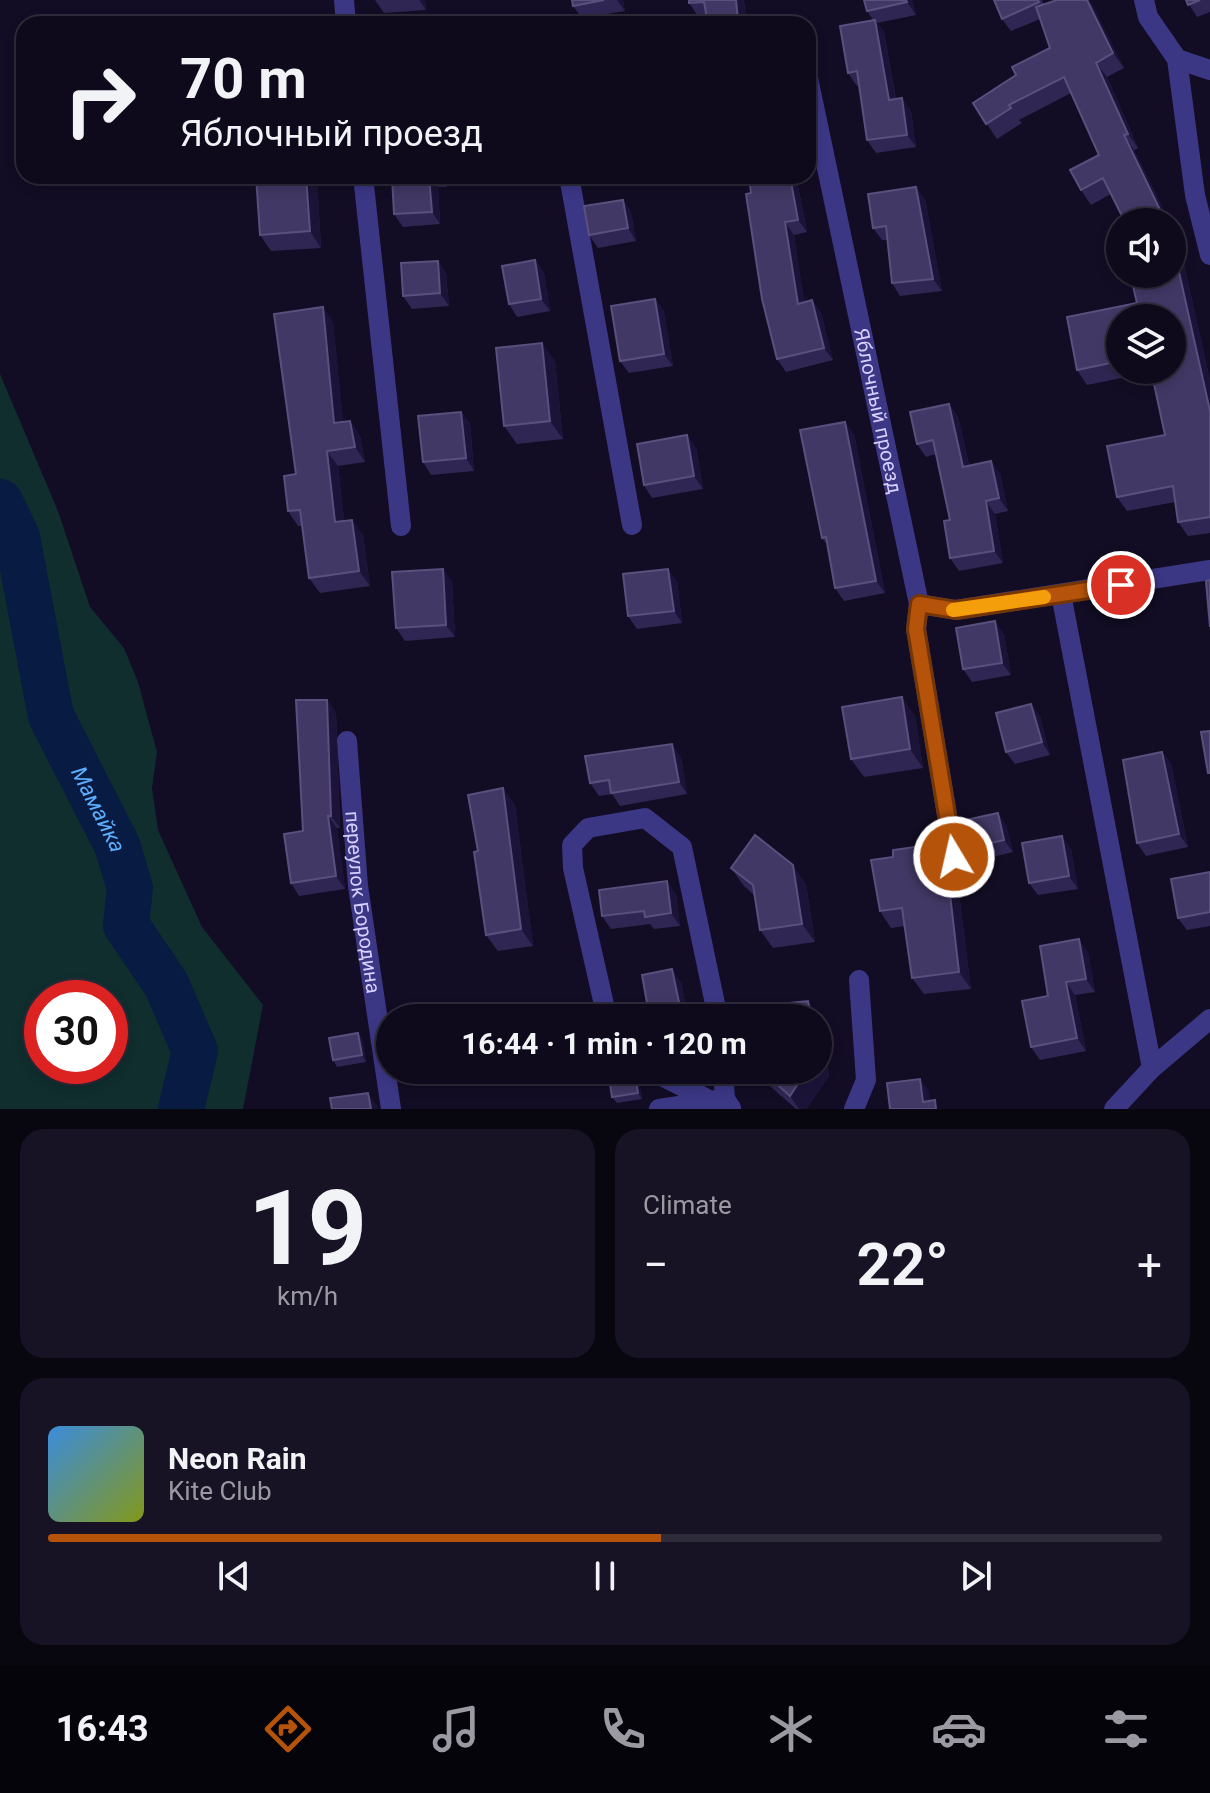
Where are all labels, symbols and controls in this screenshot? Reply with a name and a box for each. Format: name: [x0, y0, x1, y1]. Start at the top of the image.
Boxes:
text: 70 m: [180, 46, 307, 112]
icon: right: [48, 48, 152, 152]
text: Яблочный проезд: [180, 113, 483, 155]
map controls: [1106, 208, 1186, 384]
button: sound: [1106, 208, 1186, 288]
button: layers: [1106, 304, 1186, 384]
street label: Яблочный проезд: [849, 326, 907, 495]
pin: [1087, 551, 1155, 619]
icon: arrive: [1099, 563, 1143, 607]
water label: Мамайка: [66, 762, 131, 855]
street label: переулок Бородина: [340, 810, 386, 995]
position arrow: [912, 815, 996, 899]
speed limit sign: 30: [24, 980, 128, 1084]
text: 16:44 · 1 min · 120 m: [461, 1026, 747, 1061]
text: 19: [248, 1168, 367, 1289]
text: Climate: [643, 1190, 732, 1220]
text: 22°: [856, 1229, 949, 1300]
text: −: [643, 1239, 668, 1291]
text: +: [1137, 1239, 1162, 1291]
text: km/h: [277, 1281, 338, 1311]
text: Neon Rain: [168, 1441, 307, 1476]
text: Kite Club: [168, 1476, 272, 1506]
icon: previous: [212, 1554, 256, 1598]
icon: pause: [583, 1554, 627, 1598]
icon: next: [954, 1554, 998, 1598]
icon: directions: [260, 1701, 316, 1757]
icon: music: [428, 1701, 484, 1757]
icon: phone: [595, 1701, 651, 1757]
icon: climate: [763, 1701, 819, 1757]
icon: car: [931, 1701, 987, 1757]
icon: filters: [1098, 1701, 1154, 1757]
text: 16:43: [56, 1708, 149, 1750]

